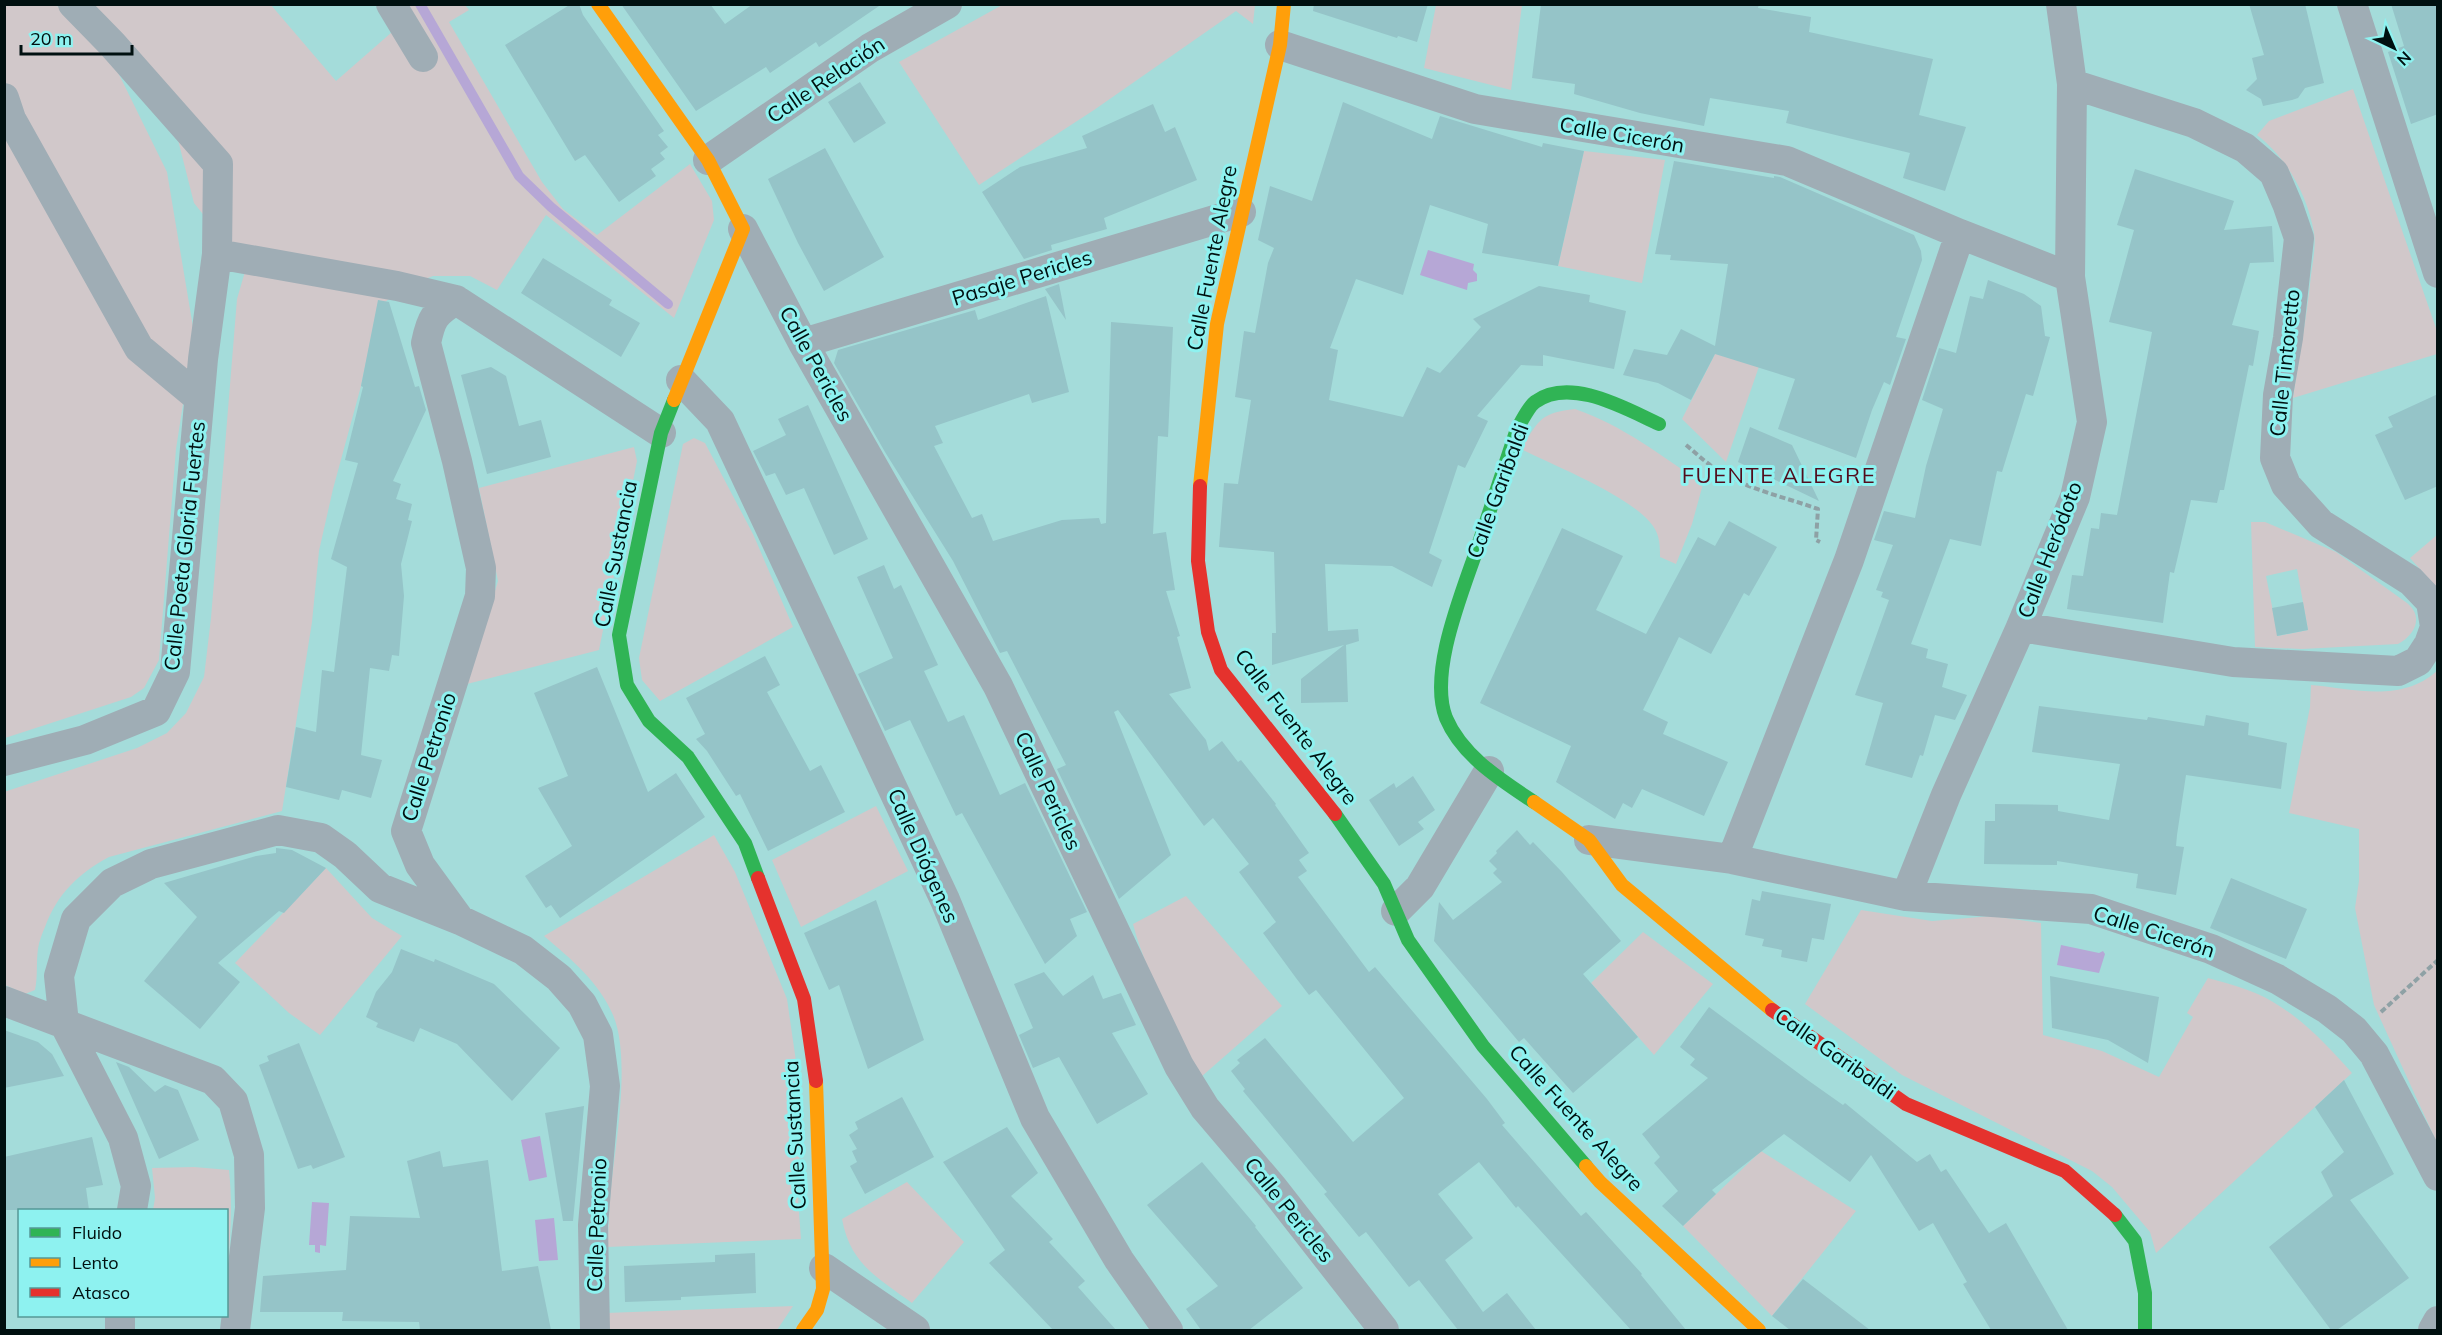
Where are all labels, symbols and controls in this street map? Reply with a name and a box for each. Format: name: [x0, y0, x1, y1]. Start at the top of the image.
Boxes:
scale bar: [21, 18, 132, 56]
north arrow: [2364, 18, 2424, 78]
text: 20 m: [30, 27, 72, 50]
street label: Calle Relación: [762, 30, 889, 128]
text: N: [2393, 47, 2416, 70]
street label: Calle Cicerón: [1558, 110, 1687, 158]
street label: Calle Fuente Alegre: [1180, 163, 1242, 353]
street label: Pasaje Pericles: [948, 243, 1095, 311]
street label: Calle Tintoretto: [2263, 288, 2305, 438]
street label: Calle Pericles: [774, 301, 859, 426]
street label: Calle Poeta Gloria Fuertes: [158, 420, 210, 672]
street label: Calle Garibaldi: [1461, 420, 1534, 562]
district label: FUENTE ALEGRE: [1682, 461, 1876, 489]
street label: Calle Sustancia: [588, 478, 642, 630]
street label: Calle Heródoto: [2011, 478, 2087, 622]
street label: Calle Fuente Alegre: [1230, 643, 1364, 809]
street label: Calle Petronio: [395, 689, 461, 825]
street label: Calle Pericles: [1010, 727, 1088, 854]
street label: Calle Diógenes: [883, 784, 965, 927]
street label: Calle Cicerón: [2090, 899, 2218, 963]
street label: Calle Garibaldi: [1770, 1002, 1901, 1105]
street label: Calle Fuente Alegre: [1504, 1039, 1649, 1196]
street label: Calle Sustancia: [777, 1060, 811, 1210]
street label: Calle Pericles: [1239, 1151, 1340, 1267]
street label: Calle Petronio: [581, 1157, 611, 1293]
legend: [18, 1209, 228, 1317]
text: Fluido: [72, 1221, 122, 1244]
text: Lento: [72, 1251, 119, 1274]
text: Atasco: [72, 1281, 130, 1304]

